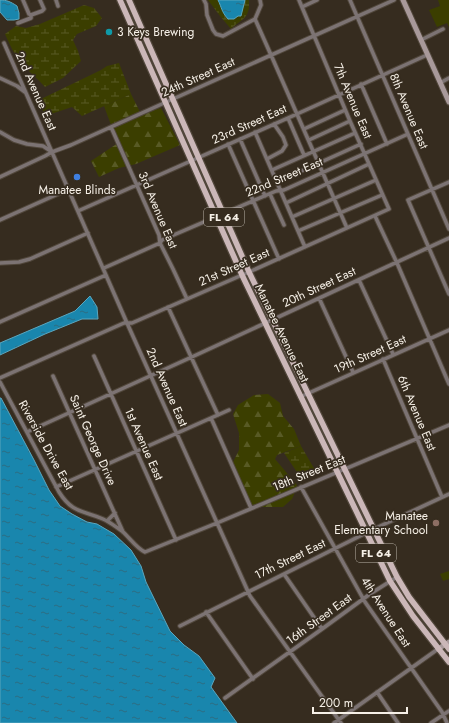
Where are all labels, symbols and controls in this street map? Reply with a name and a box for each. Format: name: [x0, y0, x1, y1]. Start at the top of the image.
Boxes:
place label: 3 Keys Brewing: [117, 23, 194, 41]
marker: 3 Keys Brewing: [104, 27, 114, 37]
street label: 2nd Avenue East: [11, 49, 61, 133]
street label: 24th Street East: [158, 53, 238, 101]
street label: 7th Avenue East: [329, 61, 377, 142]
street label: 8th Avenue East: [385, 70, 433, 152]
street label: 23rd Street East: [209, 99, 289, 149]
street label: 22nd Street East: [242, 153, 326, 201]
street label: 3rd Avenue East: [134, 169, 182, 251]
marker: Manatee Blinds: [72, 172, 82, 182]
place label: Manatee Blinds: [39, 181, 116, 199]
road number: FL 64: [204, 208, 244, 226]
street label: 21st Street East: [196, 243, 272, 291]
street label: 20th Street East: [279, 262, 359, 312]
street label: Manatee Avenue East: [250, 281, 314, 385]
street label: 19th Street East: [331, 330, 409, 378]
street label: 2nd Avenue East: [142, 345, 192, 429]
street label: 6th Avenue East: [393, 372, 441, 454]
street label: Saint George Drive: [65, 392, 121, 488]
street label: Riverside Drive East: [14, 397, 78, 493]
street label: 1st Avenue East: [120, 405, 168, 483]
street label: 18th Street East: [270, 450, 348, 496]
place label: Manatee Elementary School: [334, 507, 428, 539]
marker: Manatee Elementary School: [431, 518, 441, 528]
street label: 17th Street East: [252, 534, 329, 584]
road number: FL 64: [356, 544, 396, 562]
street label: 4th Avenue East: [356, 573, 416, 651]
street label: 16th Street East: [282, 589, 356, 649]
scale bar: [313, 689, 407, 715]
text: 200 m: [319, 694, 353, 712]

